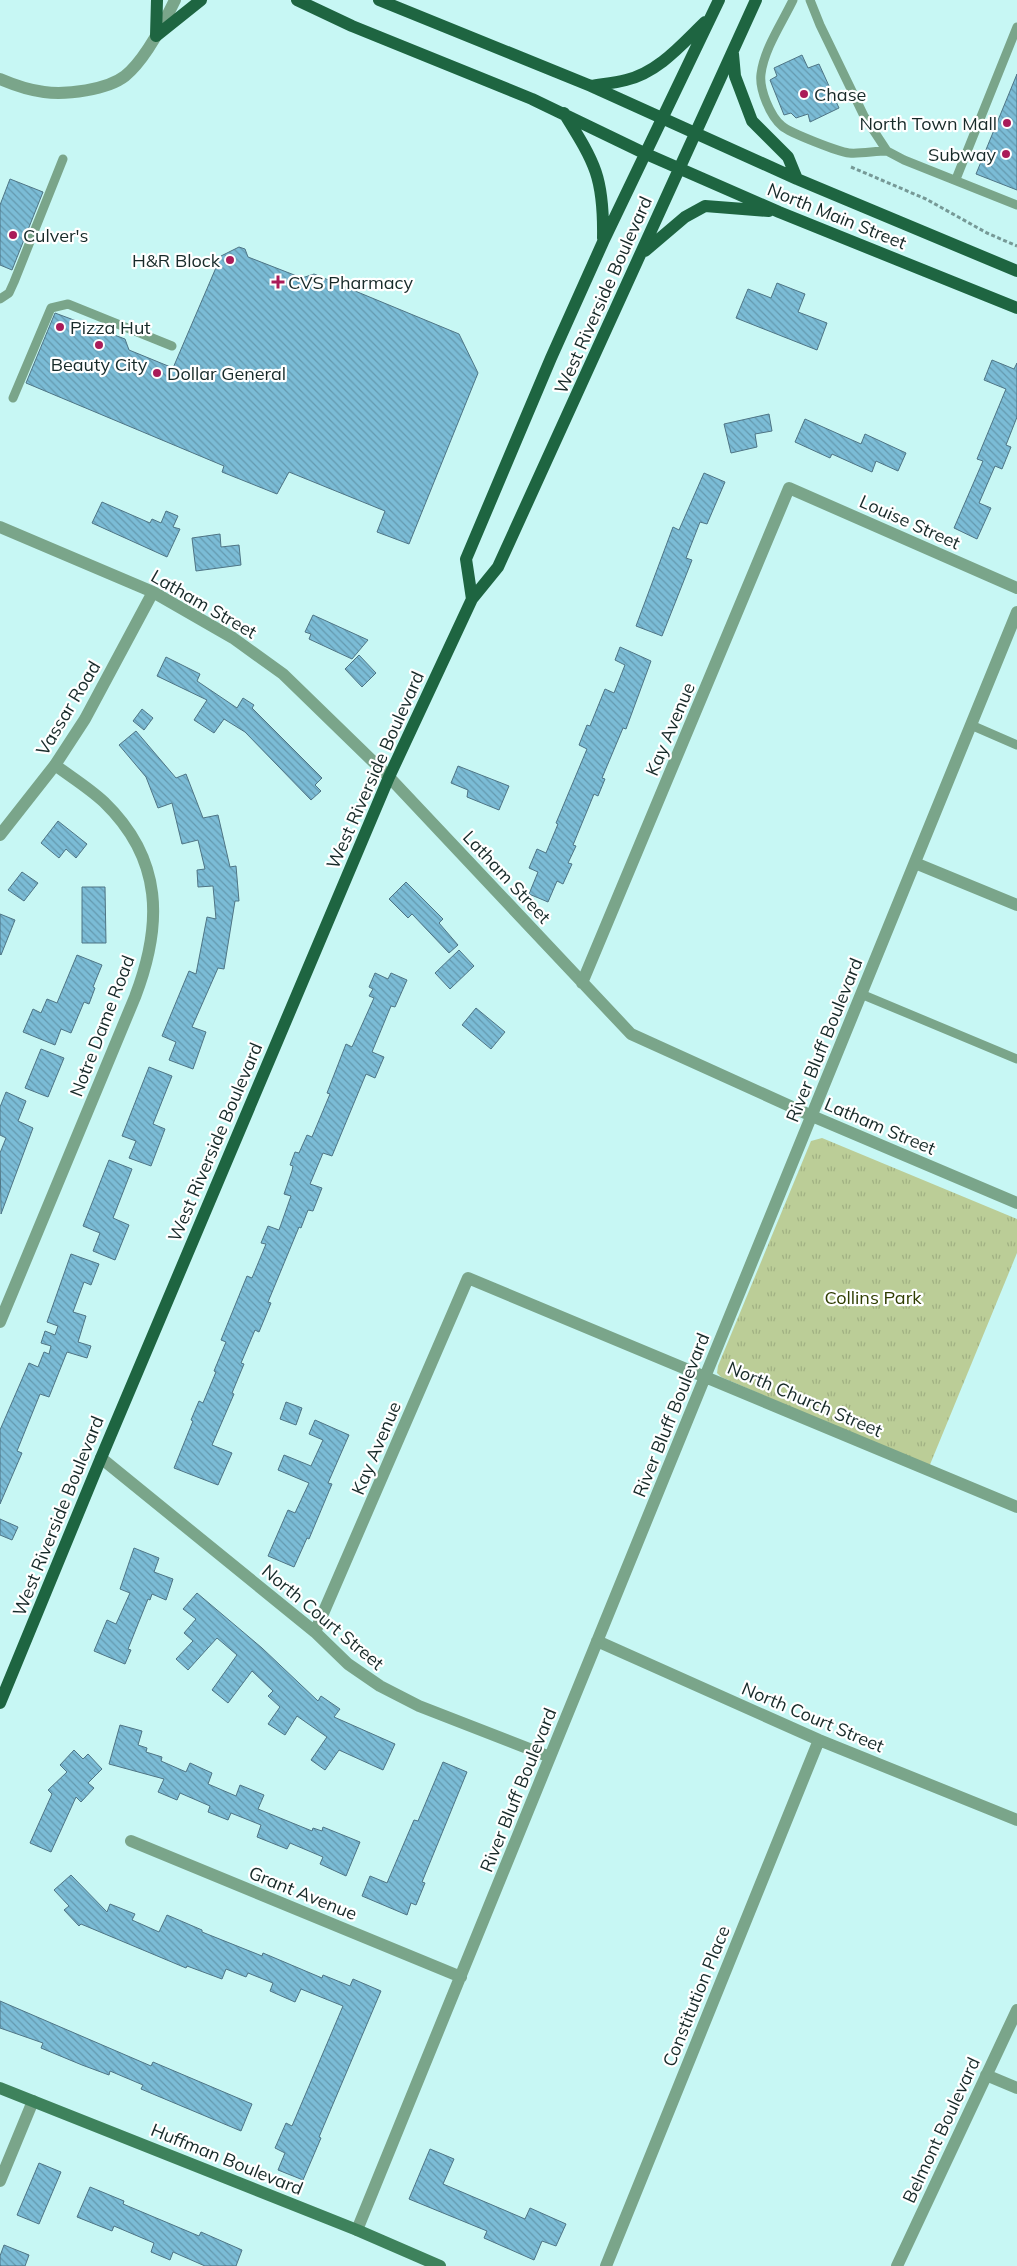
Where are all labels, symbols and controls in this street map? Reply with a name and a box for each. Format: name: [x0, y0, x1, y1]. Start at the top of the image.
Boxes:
place label: Chase: [814, 83, 866, 106]
marker: Chase: [798, 88, 810, 100]
place label: North Town Mall: [859, 112, 997, 135]
marker: North Town Mall: [1001, 117, 1013, 129]
place label: Subway: [928, 143, 996, 166]
marker: Subway: [1000, 148, 1012, 160]
street label: North Main Street: [764, 178, 910, 254]
street label: West Riverside Boulevard: [549, 193, 657, 397]
place label: Culver's: [23, 224, 89, 247]
marker: Culver's: [7, 229, 19, 241]
place label: H&R Block: [132, 249, 221, 272]
marker: H&R Block: [224, 254, 236, 266]
place label: CVS Pharmacy: [288, 271, 413, 294]
marker: CVS Pharmacy: [272, 276, 284, 288]
place label: Pizza Hut: [70, 316, 151, 339]
marker: Pizza Hut: [54, 321, 66, 333]
marker: Beauty City: [93, 339, 105, 351]
place label: Beauty City: [51, 353, 148, 376]
place label: Dollar General: [167, 362, 286, 385]
marker: Dollar General: [151, 367, 163, 379]
street label: Louise Street: [856, 490, 964, 554]
street label: Latham Street: [147, 564, 261, 644]
street label: Vassar Road: [31, 656, 105, 760]
street label: West Riverside Boulevard: [321, 668, 429, 872]
street label: Kay Avenue: [640, 679, 700, 779]
street label: Latham Street: [458, 826, 556, 928]
street label: Notre Dame Road: [64, 952, 140, 1100]
street label: River Bluff Boulevard: [781, 955, 867, 1125]
street label: West Riverside Boulevard: [163, 1039, 267, 1245]
street label: Latham Street: [821, 1092, 939, 1160]
park label: Collins Park: [825, 1286, 922, 1309]
street label: River Bluff Boulevard: [628, 1330, 714, 1500]
street label: North Church Street: [724, 1356, 886, 1442]
street label: Kay Avenue: [346, 1398, 406, 1498]
street label: West Riverside Boulevard: [7, 1413, 109, 1619]
street label: North Court Street: [257, 1559, 389, 1675]
street label: North Court Street: [738, 1677, 888, 1757]
street label: River Bluff Boulevard: [475, 1705, 561, 1875]
street label: Grant Avenue: [246, 1861, 360, 1925]
street label: Constitution Place: [657, 1922, 735, 2070]
street label: Belmont Boulevard: [897, 2053, 985, 2207]
street label: Huffman Boulevard: [148, 2118, 306, 2200]

